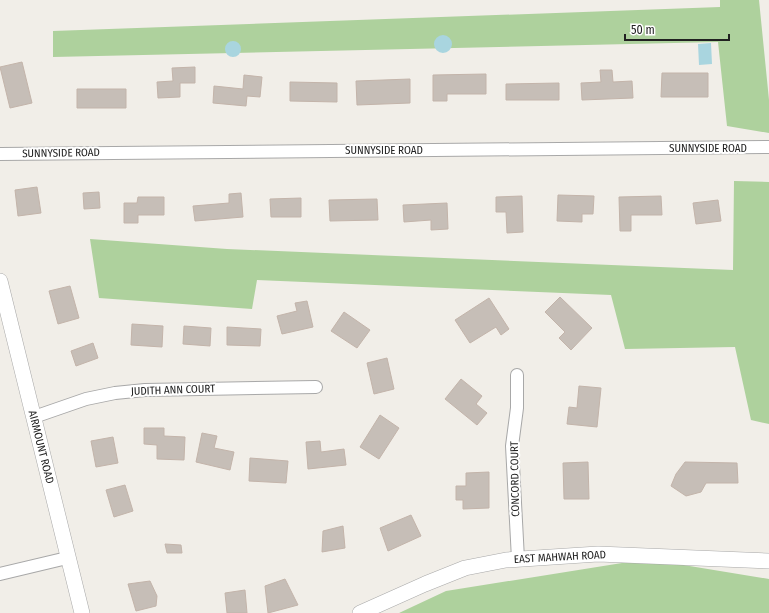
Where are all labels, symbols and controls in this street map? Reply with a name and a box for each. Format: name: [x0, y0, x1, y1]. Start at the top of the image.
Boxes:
scale bar: [625, 16, 729, 42]
text: 50 m: [631, 23, 655, 37]
street label: SUNNYSIDE ROAD: [669, 142, 747, 155]
street label: SUNNYSIDE ROAD: [345, 144, 423, 157]
street label: SUNNYSIDE ROAD: [22, 146, 100, 160]
street label: JUDITH ANN COURT: [131, 382, 216, 398]
street label: AIRMOUNT ROAD: [26, 409, 56, 485]
street label: CONCORD COURT: [508, 440, 522, 517]
street label: EAST MAHWAH ROAD: [514, 548, 606, 566]

